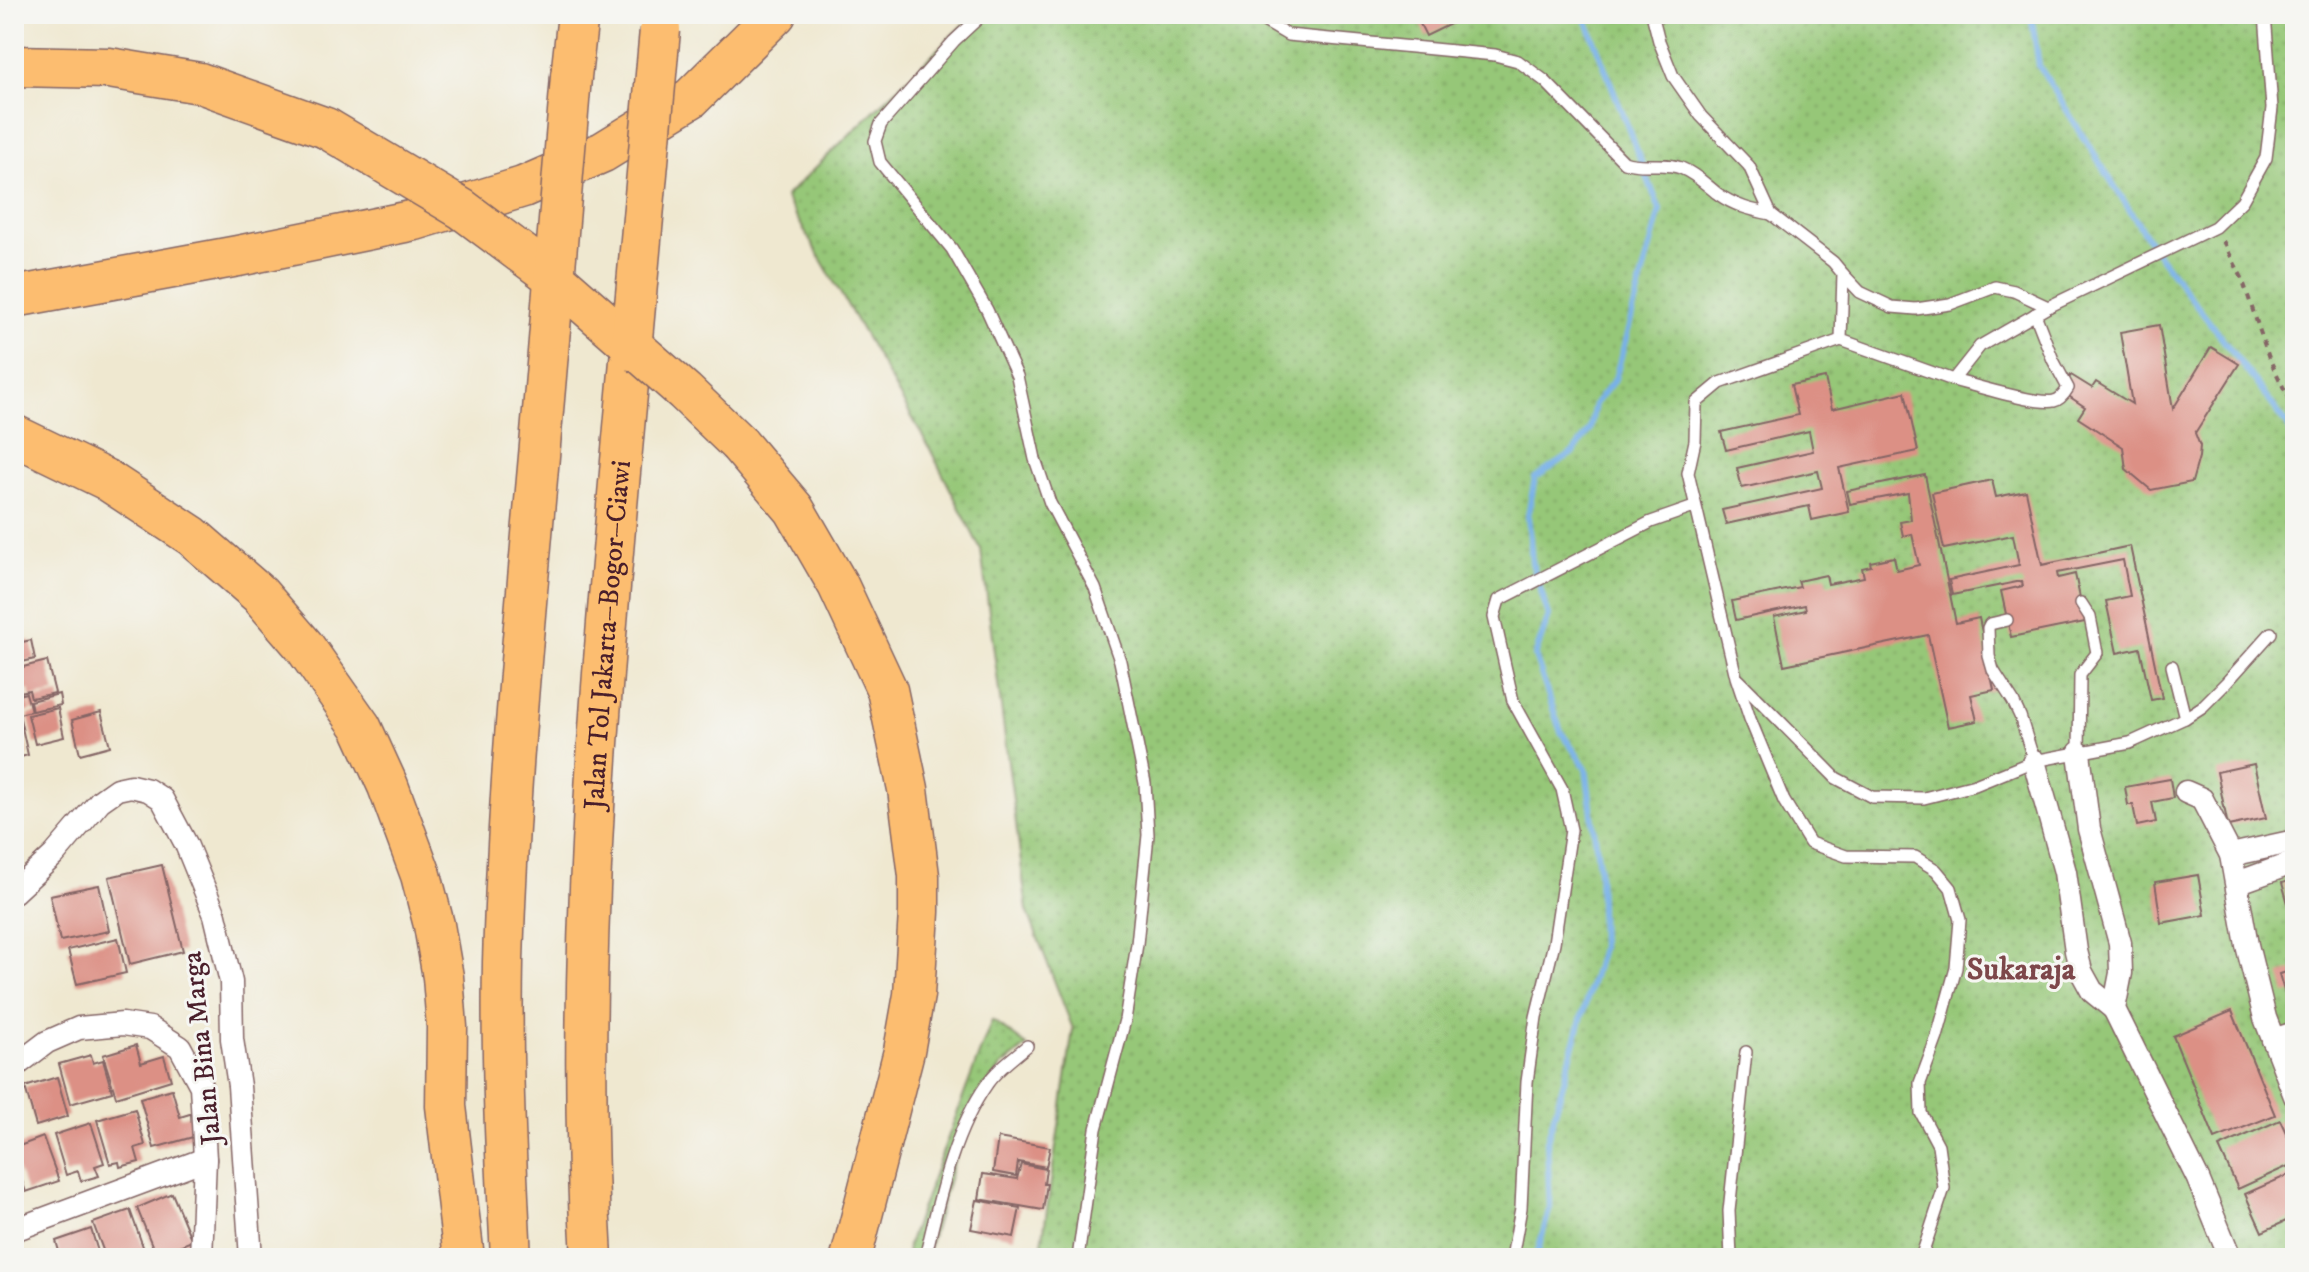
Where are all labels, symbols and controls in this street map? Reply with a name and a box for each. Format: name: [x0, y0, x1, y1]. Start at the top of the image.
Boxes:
street label: Jalan Tol Jakarta–Bogor–Ciawi: [576, 459, 639, 813]
street label: Jalan Bina Marga: [174, 950, 230, 1149]
district label: Sukaraja: [1967, 950, 2076, 990]

